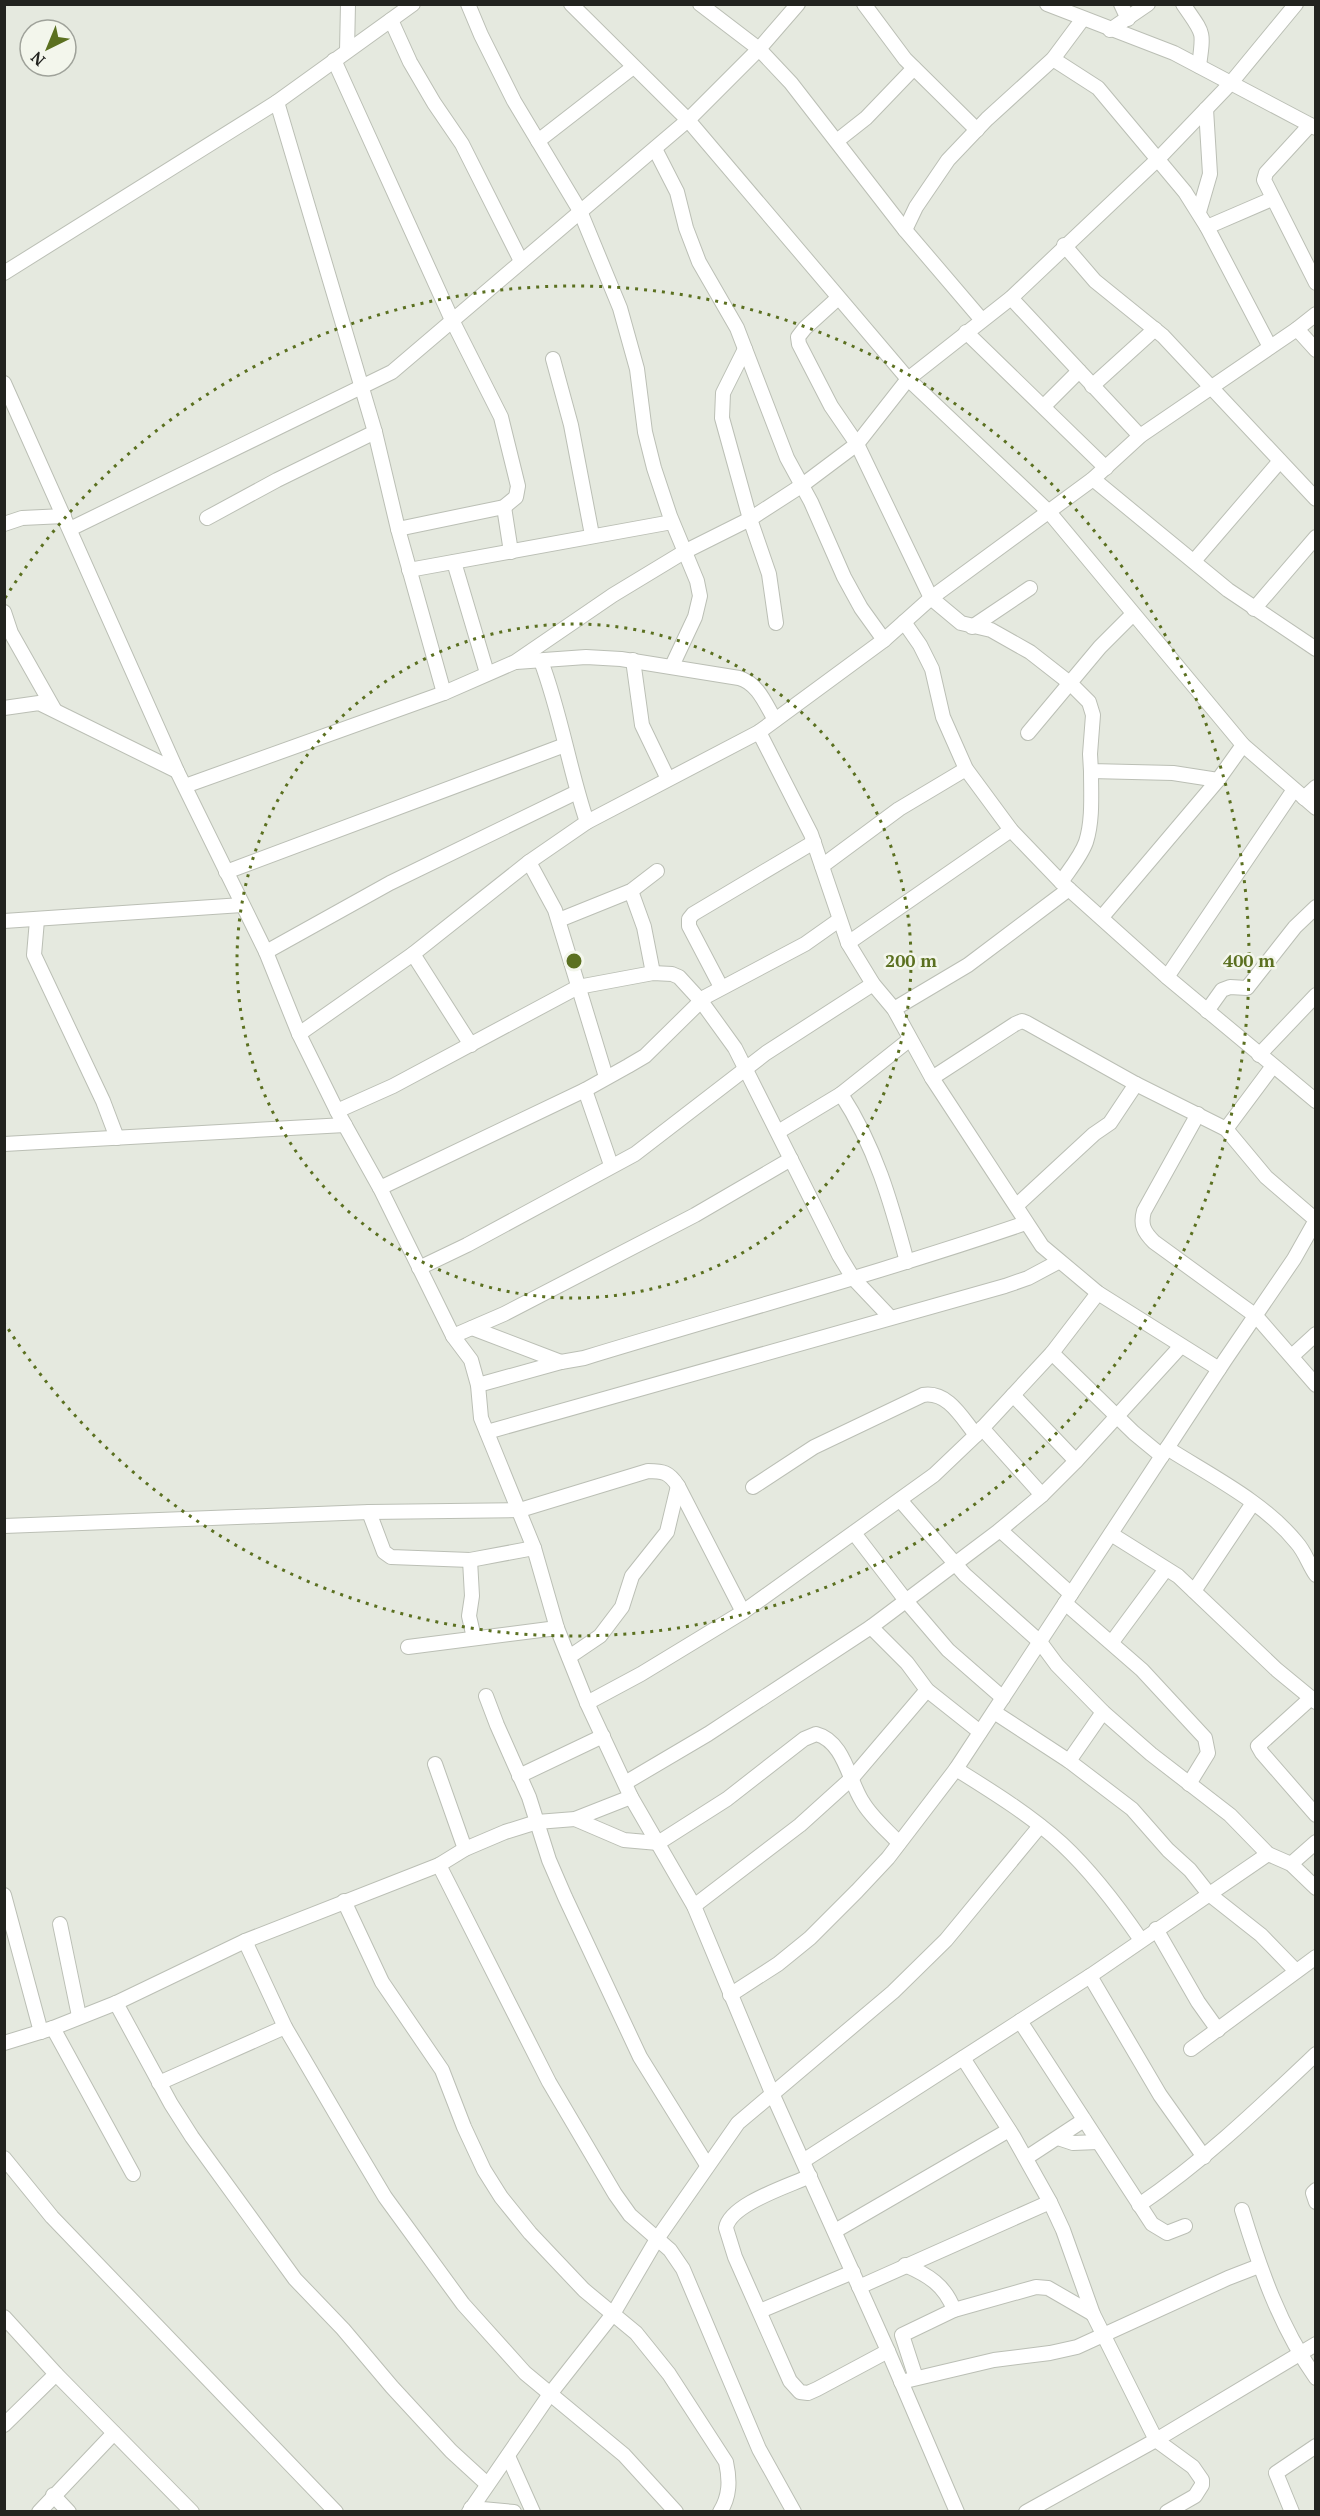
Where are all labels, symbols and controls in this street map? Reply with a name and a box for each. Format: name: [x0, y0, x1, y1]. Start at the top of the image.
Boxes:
north arrow: [18, 18, 78, 78]
text: N: [26, 47, 50, 71]
text: 200 m: [885, 948, 937, 972]
text: 400 m: [1223, 948, 1275, 972]
centre of rings: [564, 951, 584, 971]

